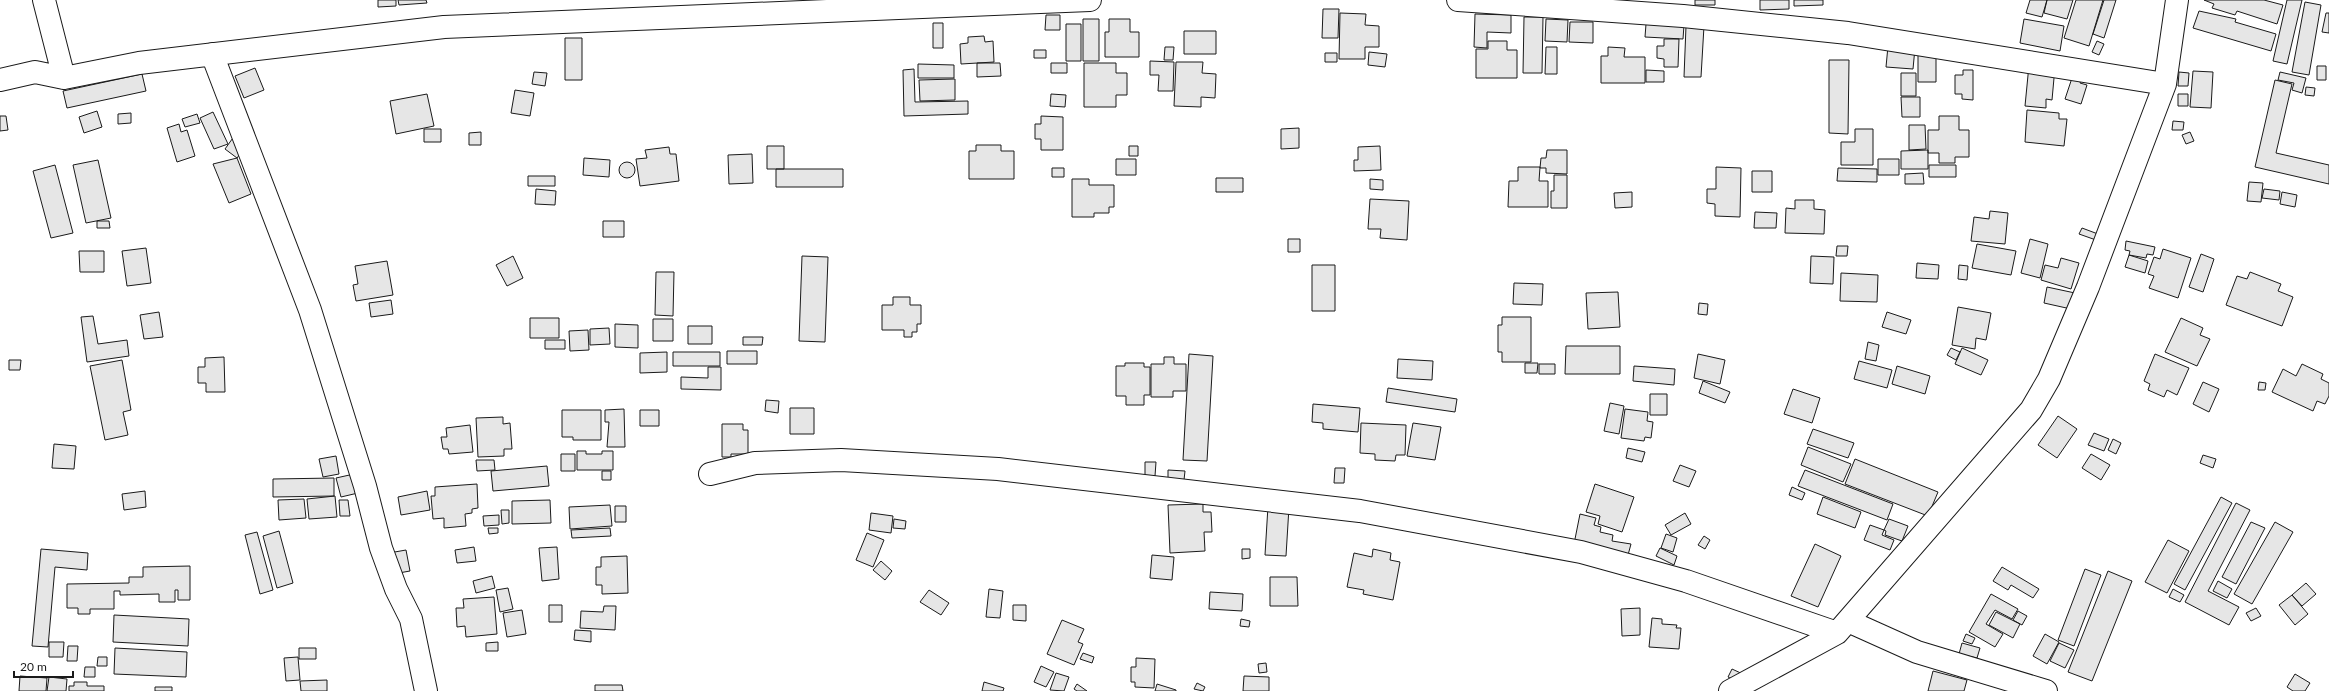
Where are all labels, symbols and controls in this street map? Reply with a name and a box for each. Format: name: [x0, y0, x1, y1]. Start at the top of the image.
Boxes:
scale bar: [14, 653, 73, 679]
text: 20 m: [20, 659, 47, 674]

